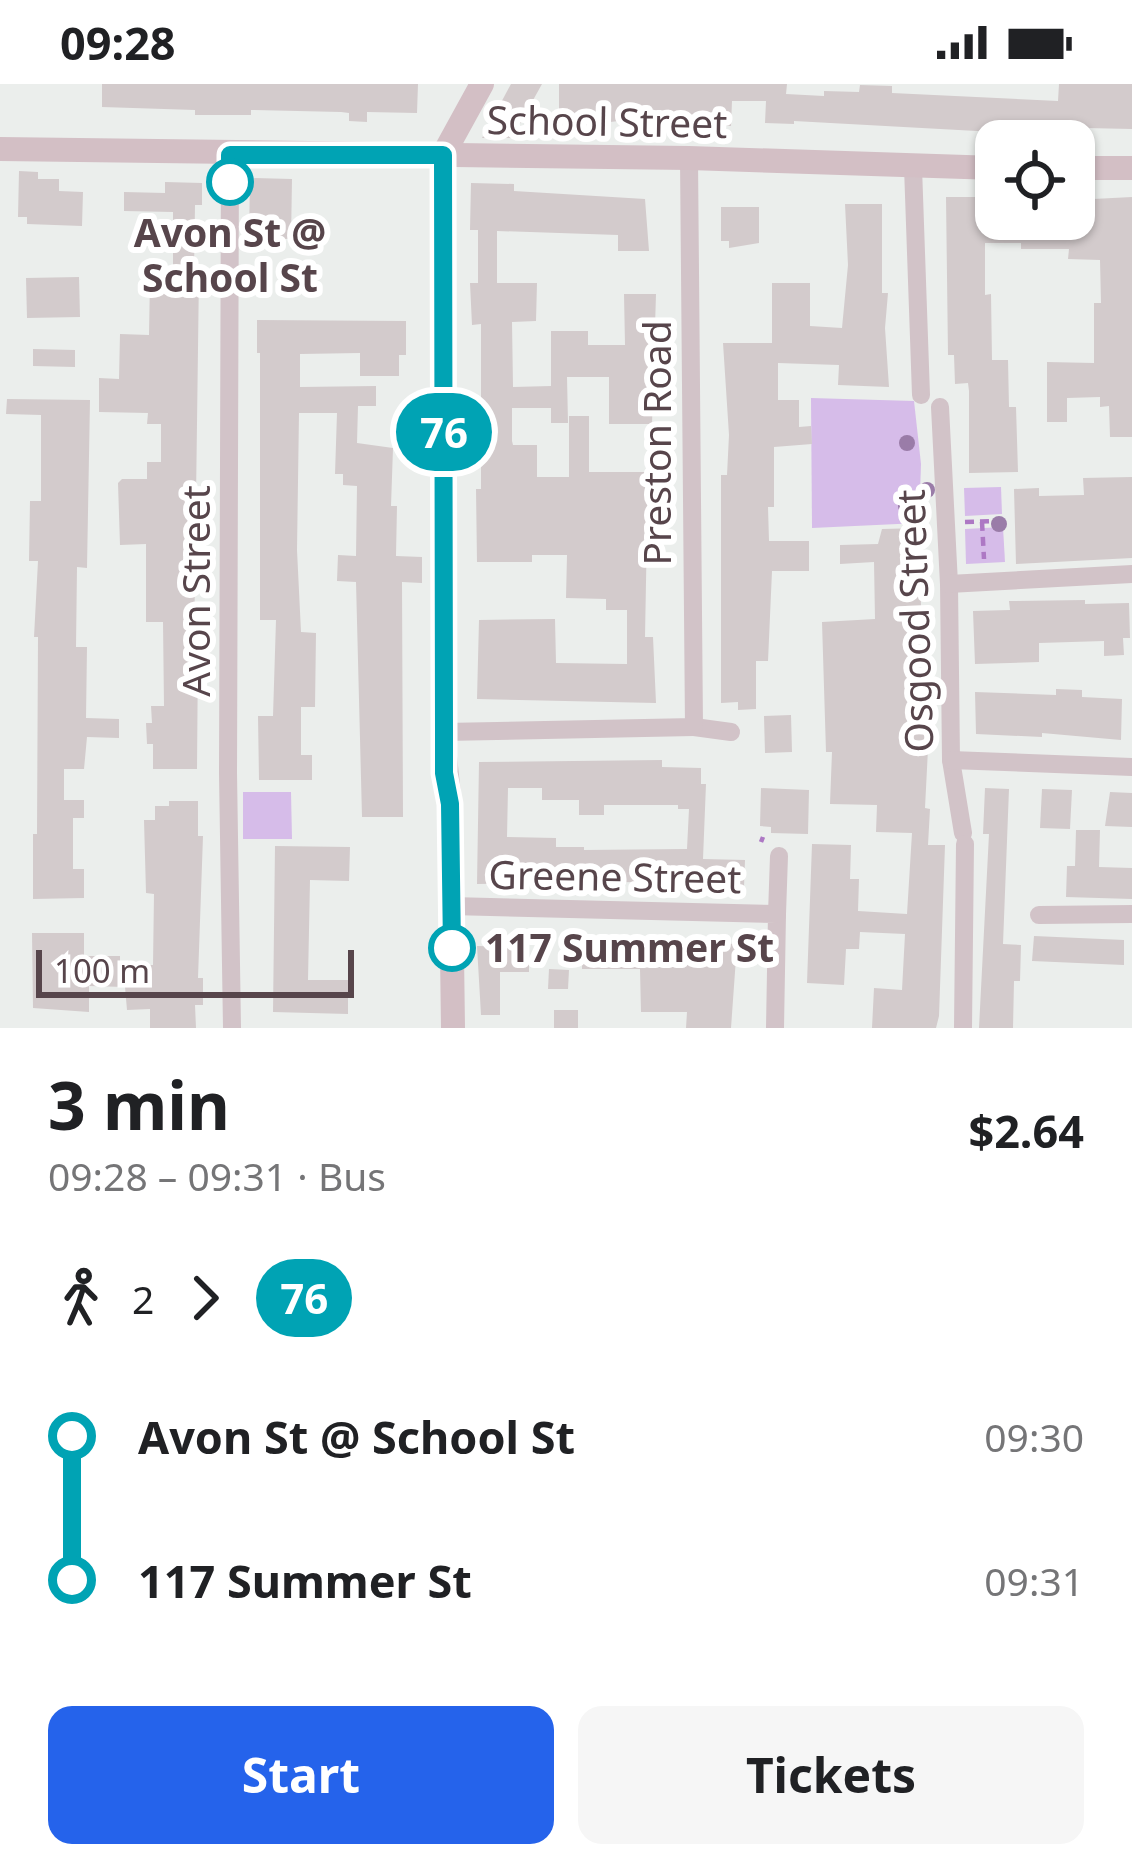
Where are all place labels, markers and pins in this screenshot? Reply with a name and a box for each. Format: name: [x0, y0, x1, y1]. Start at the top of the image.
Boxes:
marker: Avon St @ School St: [208, 160, 252, 204]
place label: Avon St @ School St: [134, 205, 326, 303]
place label: 117 Summer St: [485, 920, 774, 973]
marker: 117 Summer St: [430, 926, 474, 970]

